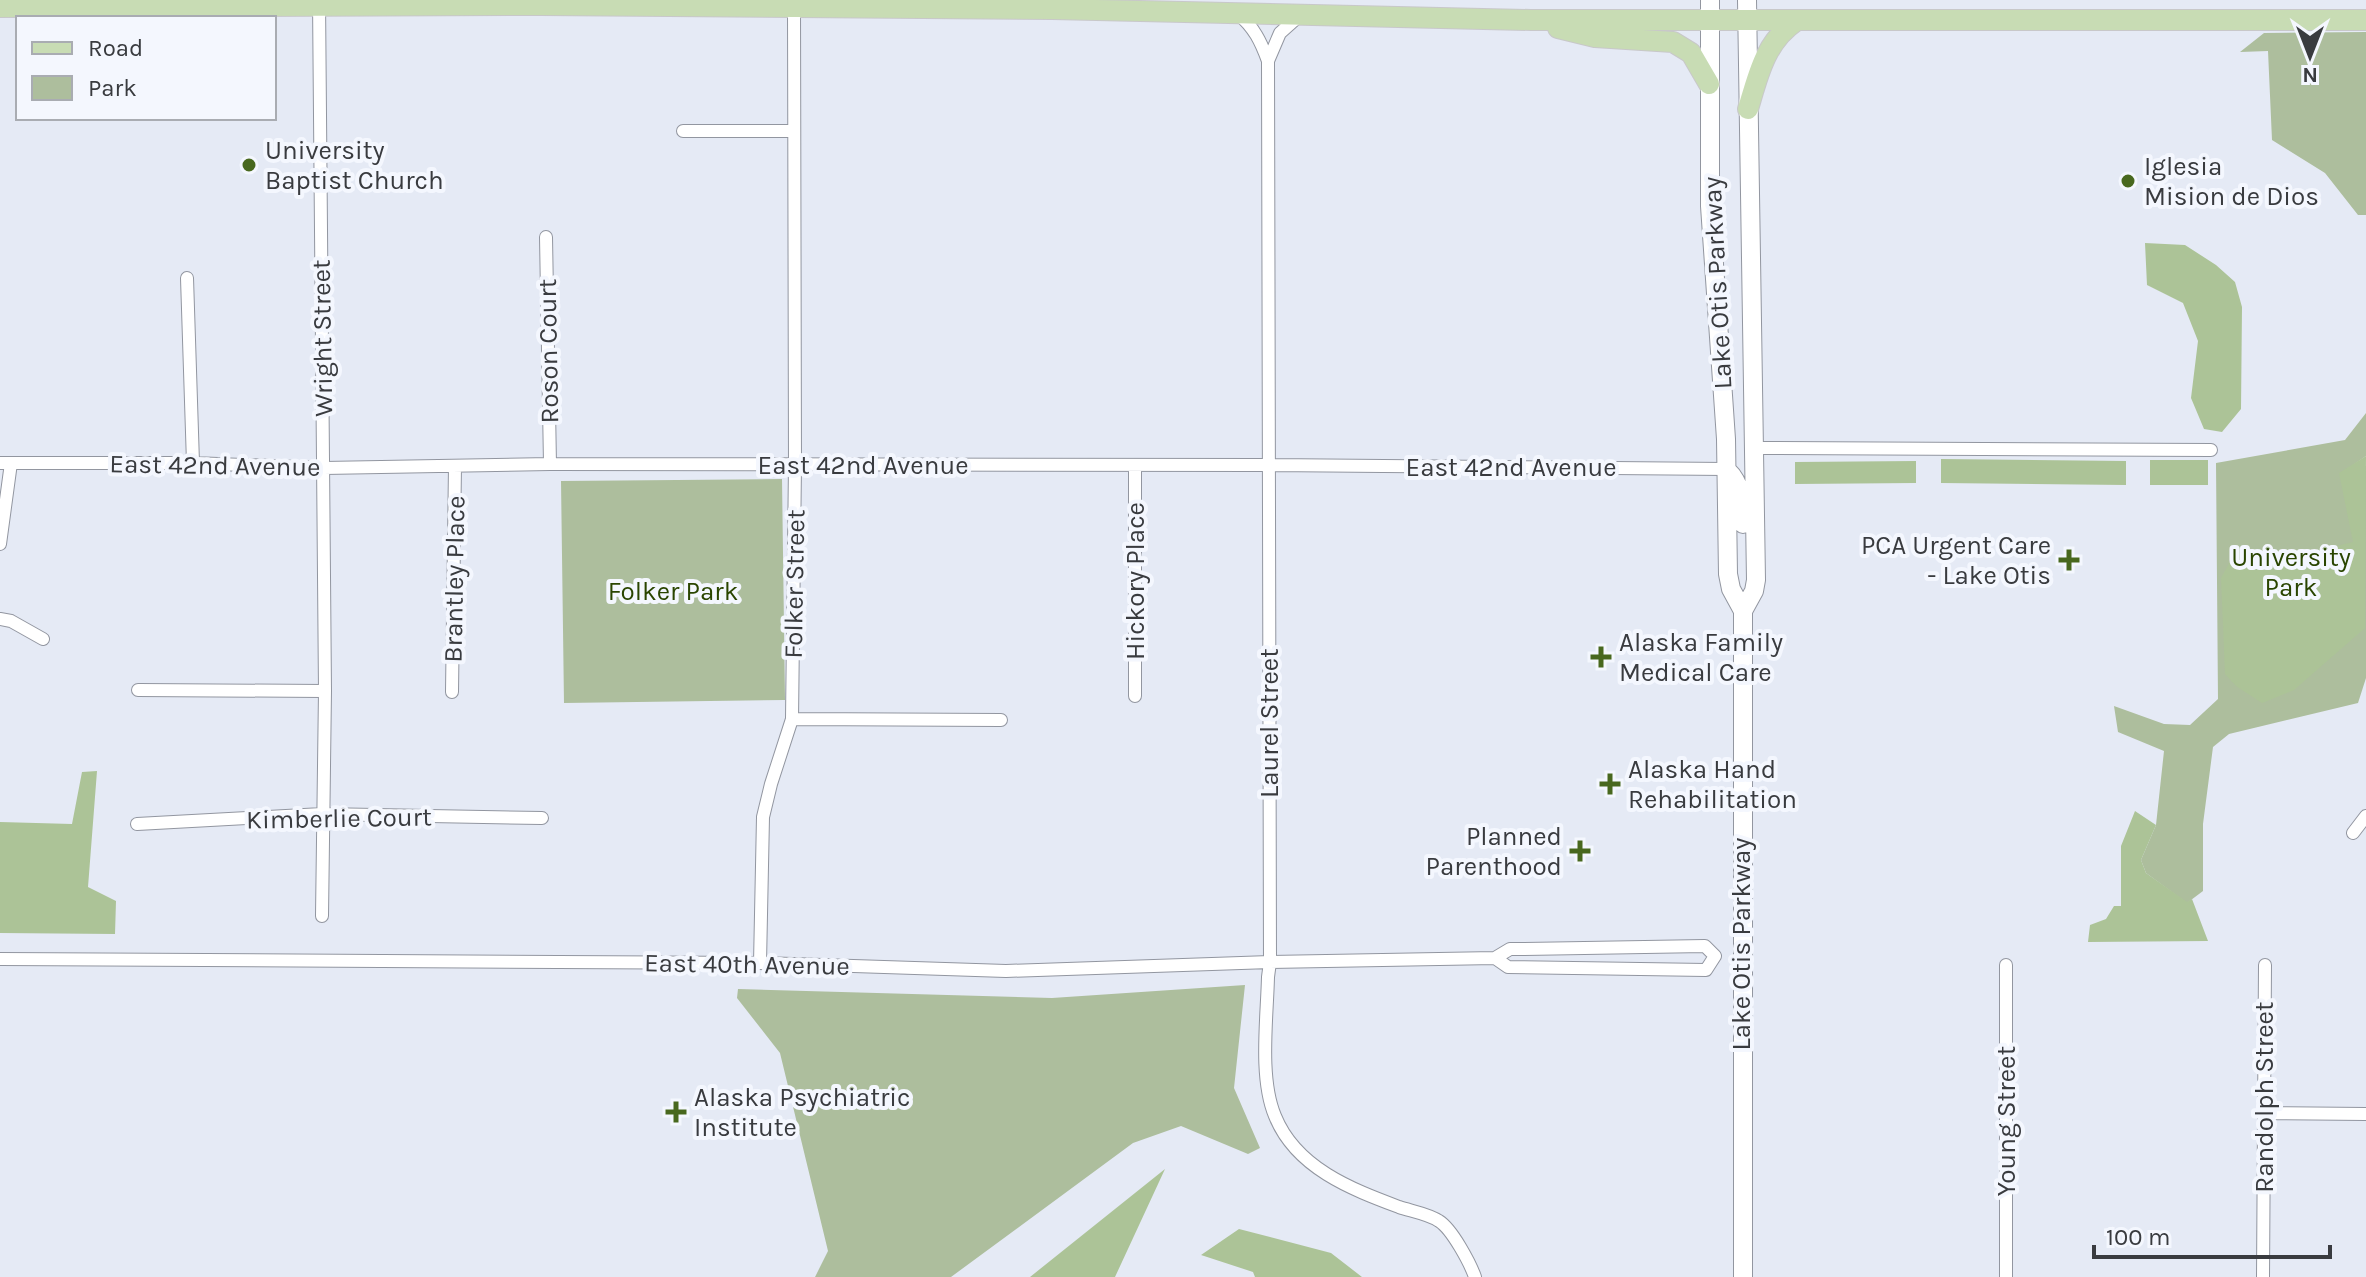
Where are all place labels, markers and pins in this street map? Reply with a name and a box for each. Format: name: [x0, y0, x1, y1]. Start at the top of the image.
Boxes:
place label: University Baptist Church: [265, 135, 444, 196]
place label: Iglesia Mision de Dios: [2144, 151, 2319, 212]
marker: University Baptist Church: [240, 156, 258, 174]
marker: Iglesia Mision de Dios: [2119, 172, 2137, 190]
place label: PCA Urgent Care - Lake Otis: [1861, 530, 2051, 591]
marker: PCA Urgent Care - Lake Otis: [2058, 549, 2080, 571]
place label: Alaska Family Medical Care: [1619, 627, 1783, 688]
marker: Alaska Family Medical Care: [1590, 646, 1612, 668]
place label: Alaska Hand Rehabilitation: [1628, 754, 1797, 815]
marker: Alaska Hand Rehabilitation: [1599, 773, 1621, 795]
place label: Planned Parenthood: [1426, 821, 1562, 882]
marker: Planned Parenthood: [1569, 840, 1591, 862]
place label: Alaska Psychiatric Institute: [694, 1082, 910, 1143]
marker: Alaska Psychiatric Institute: [665, 1101, 687, 1123]

